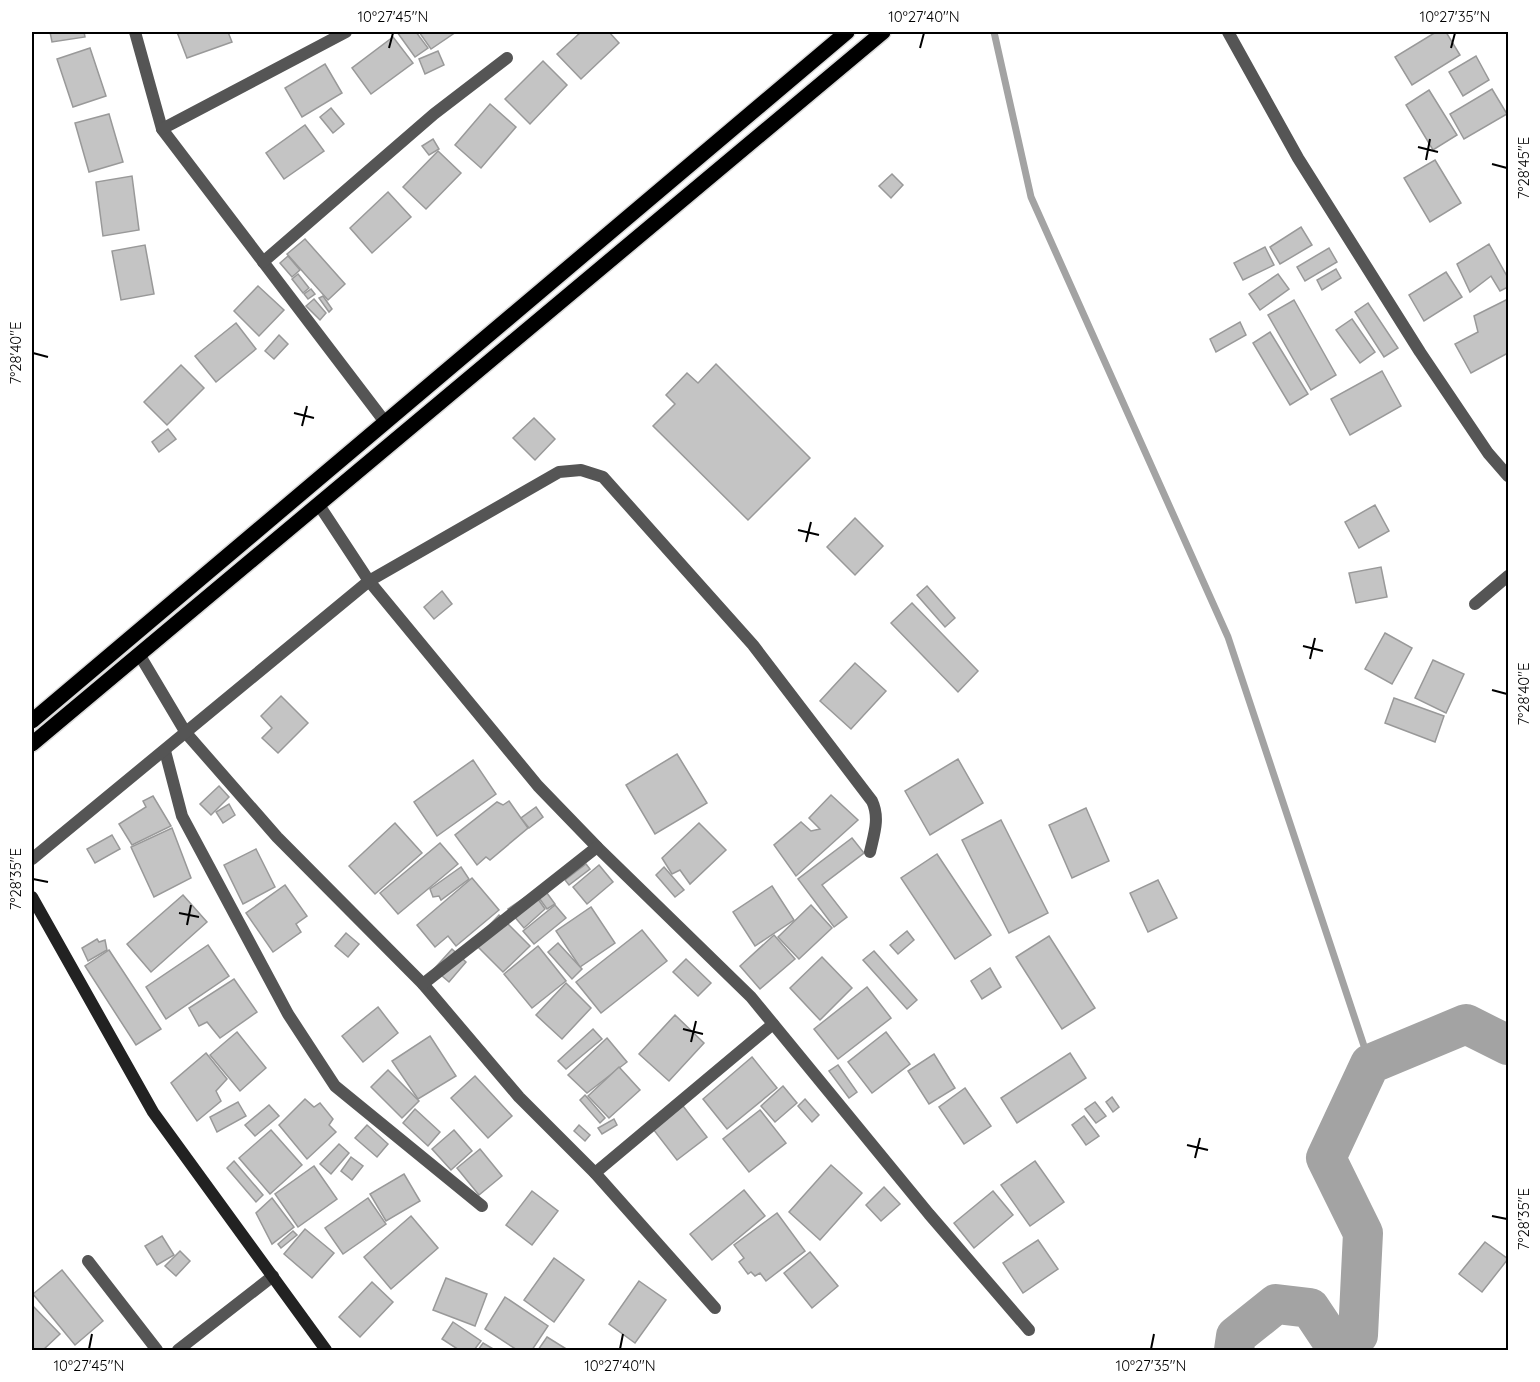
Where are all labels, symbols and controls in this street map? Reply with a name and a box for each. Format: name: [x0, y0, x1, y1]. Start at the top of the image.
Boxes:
text: 10°27'45"N: [358, 7, 428, 26]
text: 10°27'40"N: [888, 7, 960, 26]
text: 10°27'35"N: [1420, 7, 1490, 26]
text: 7°28'45"E: [1514, 137, 1533, 199]
text: 7°28'40"E: [6, 321, 25, 385]
text: 7°28'40"E: [1514, 662, 1533, 726]
text: 7°28'35"E: [6, 848, 25, 910]
text: 7°28'35"E: [1514, 1188, 1533, 1250]
text: 10°27'45"N: [54, 1356, 124, 1375]
text: 10°27'40"N: [584, 1356, 656, 1375]
text: 10°27'35"N: [1116, 1356, 1186, 1375]

